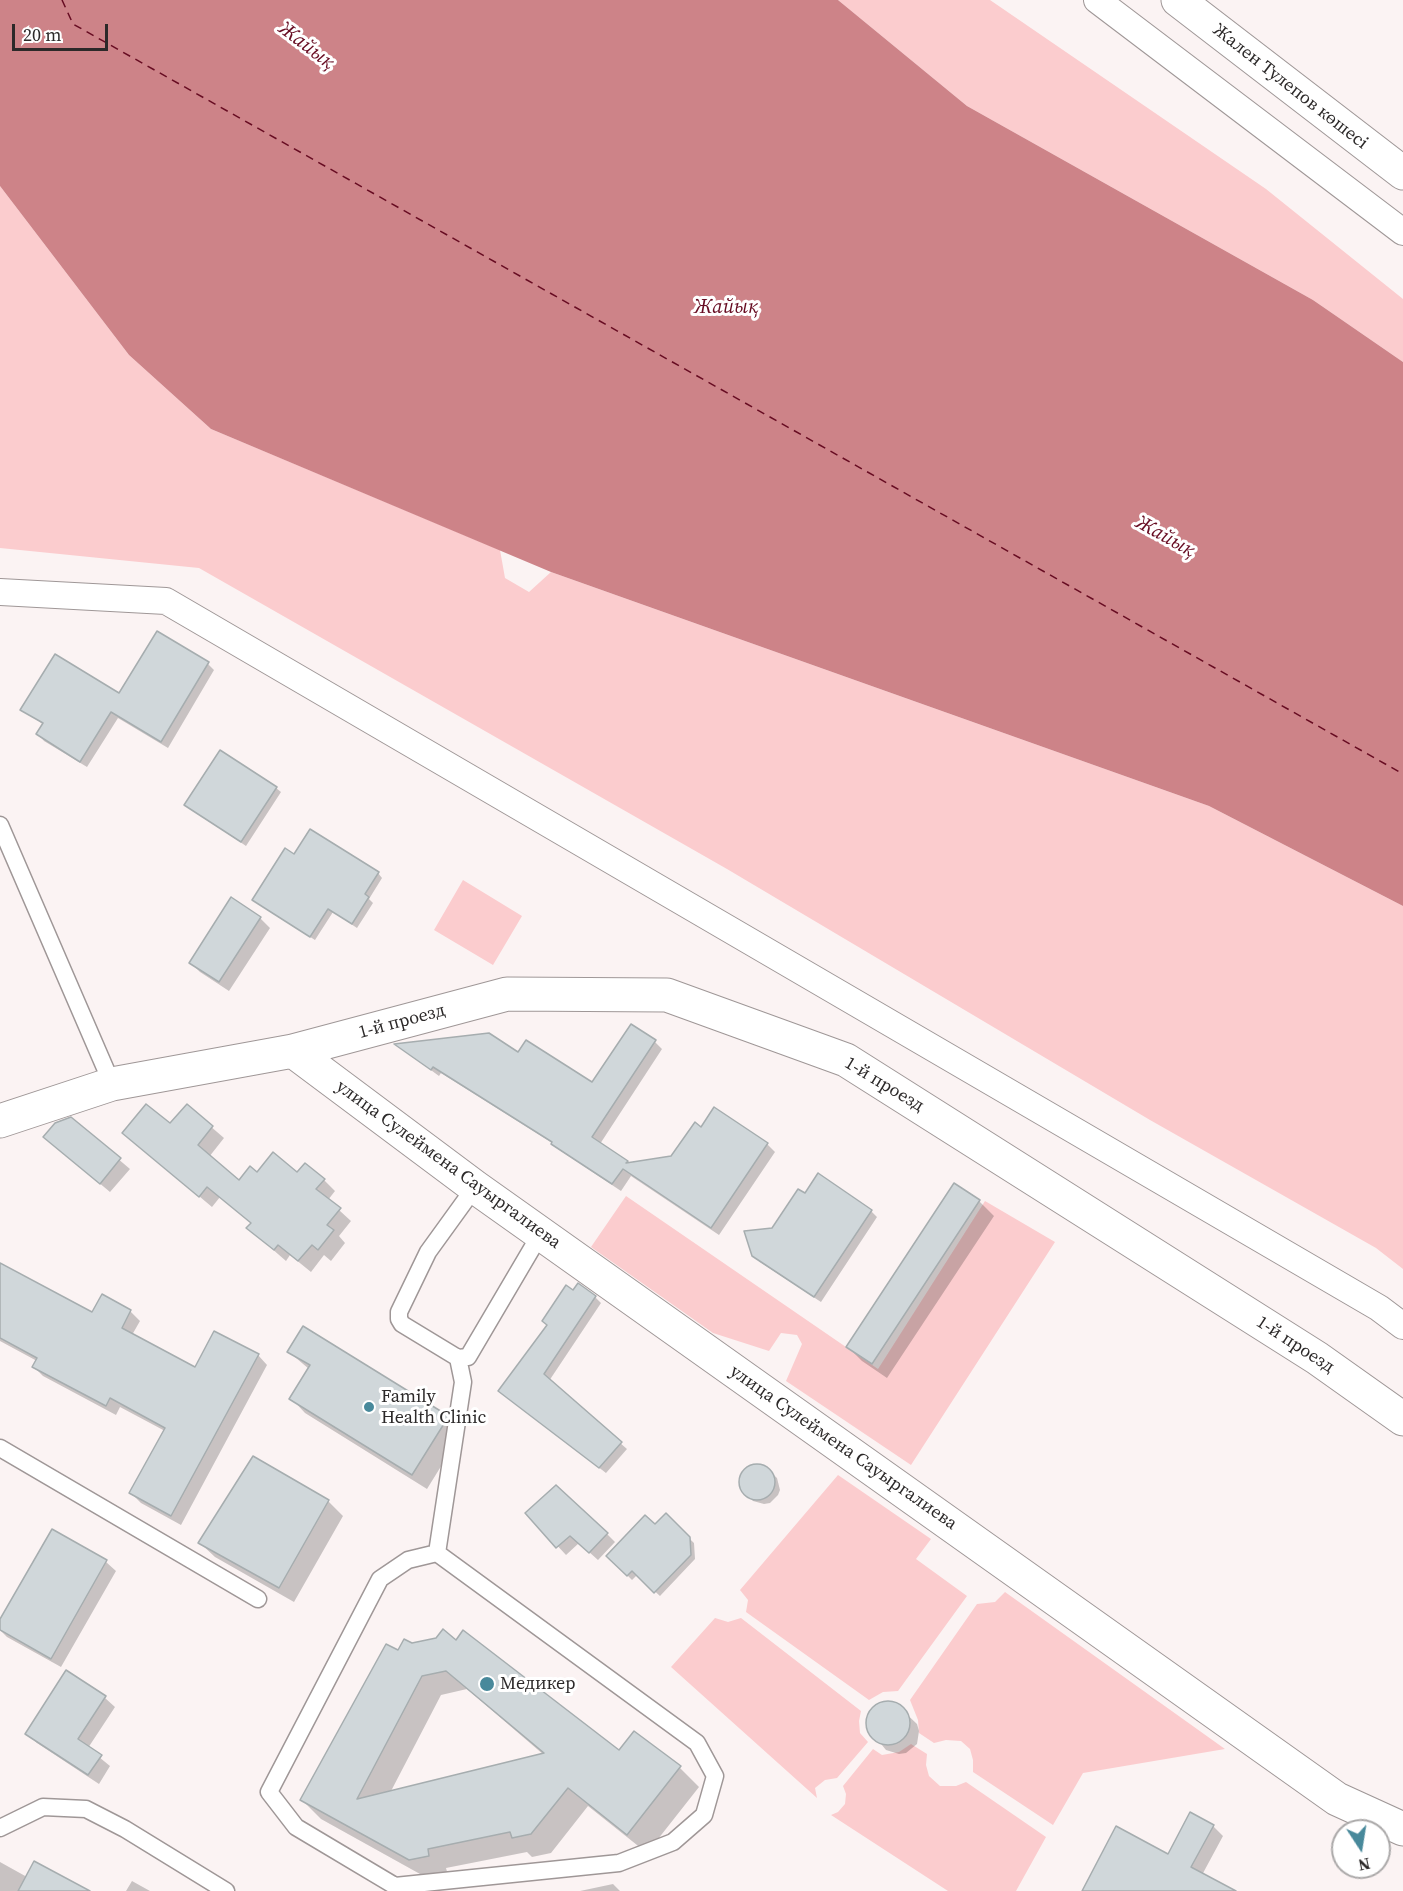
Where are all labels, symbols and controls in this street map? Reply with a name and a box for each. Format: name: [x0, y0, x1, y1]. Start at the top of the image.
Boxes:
scale bar: [15, 12, 111, 50]
water label: Жайық: [273, 17, 339, 75]
street label: Жален Тулепов көшесі: [1208, 20, 1372, 154]
text: 20 m: [23, 22, 61, 47]
water label: Жайық: [694, 296, 758, 320]
water label: Жайық: [1131, 511, 1199, 563]
street label: 1-й проезд: [356, 1000, 448, 1044]
street label: 1-й проезд: [840, 1053, 928, 1117]
street label: улица Сулеймена Сауыргалиева: [331, 1076, 565, 1254]
street label: 1-й проезд: [1252, 1312, 1338, 1378]
street label: улица Сулеймена Сауыргалиева: [725, 1361, 961, 1535]
place label: Family Health Clinic: [381, 1386, 486, 1428]
marker: Family Health Clinic: [362, 1400, 376, 1414]
place label: Медикер: [500, 1673, 576, 1695]
marker: Медикер: [478, 1675, 496, 1693]
north arrow: [1331, 1819, 1391, 1879]
text: N: [1356, 1853, 1372, 1877]

